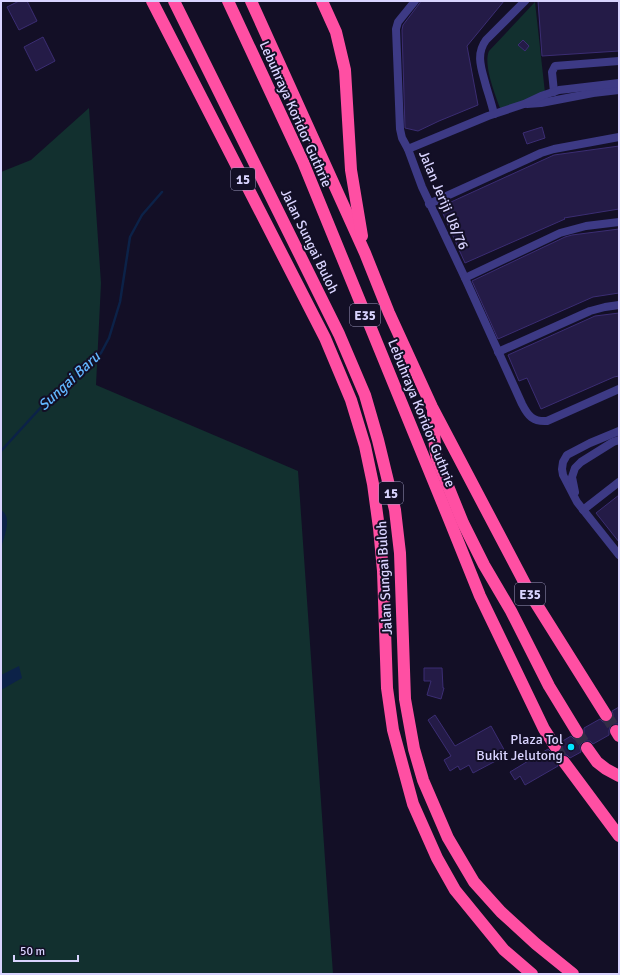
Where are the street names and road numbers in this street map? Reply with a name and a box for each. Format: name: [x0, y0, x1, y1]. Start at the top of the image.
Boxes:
street label: Lebuhraya Koridor Guthrie: [256, 39, 335, 190]
street label: Jalan Jeriji U8/76: [415, 148, 472, 252]
road number: 15: [231, 168, 255, 190]
street label: Jalan Sungai Buloh: [277, 186, 342, 296]
road number: E35: [350, 304, 380, 326]
street label: Lebuhraya Koridor Guthrie: [384, 337, 459, 490]
road number: 15: [379, 482, 403, 504]
street label: Jalan Sungai Buloh: [373, 520, 396, 636]
road number: E35: [515, 583, 545, 605]

